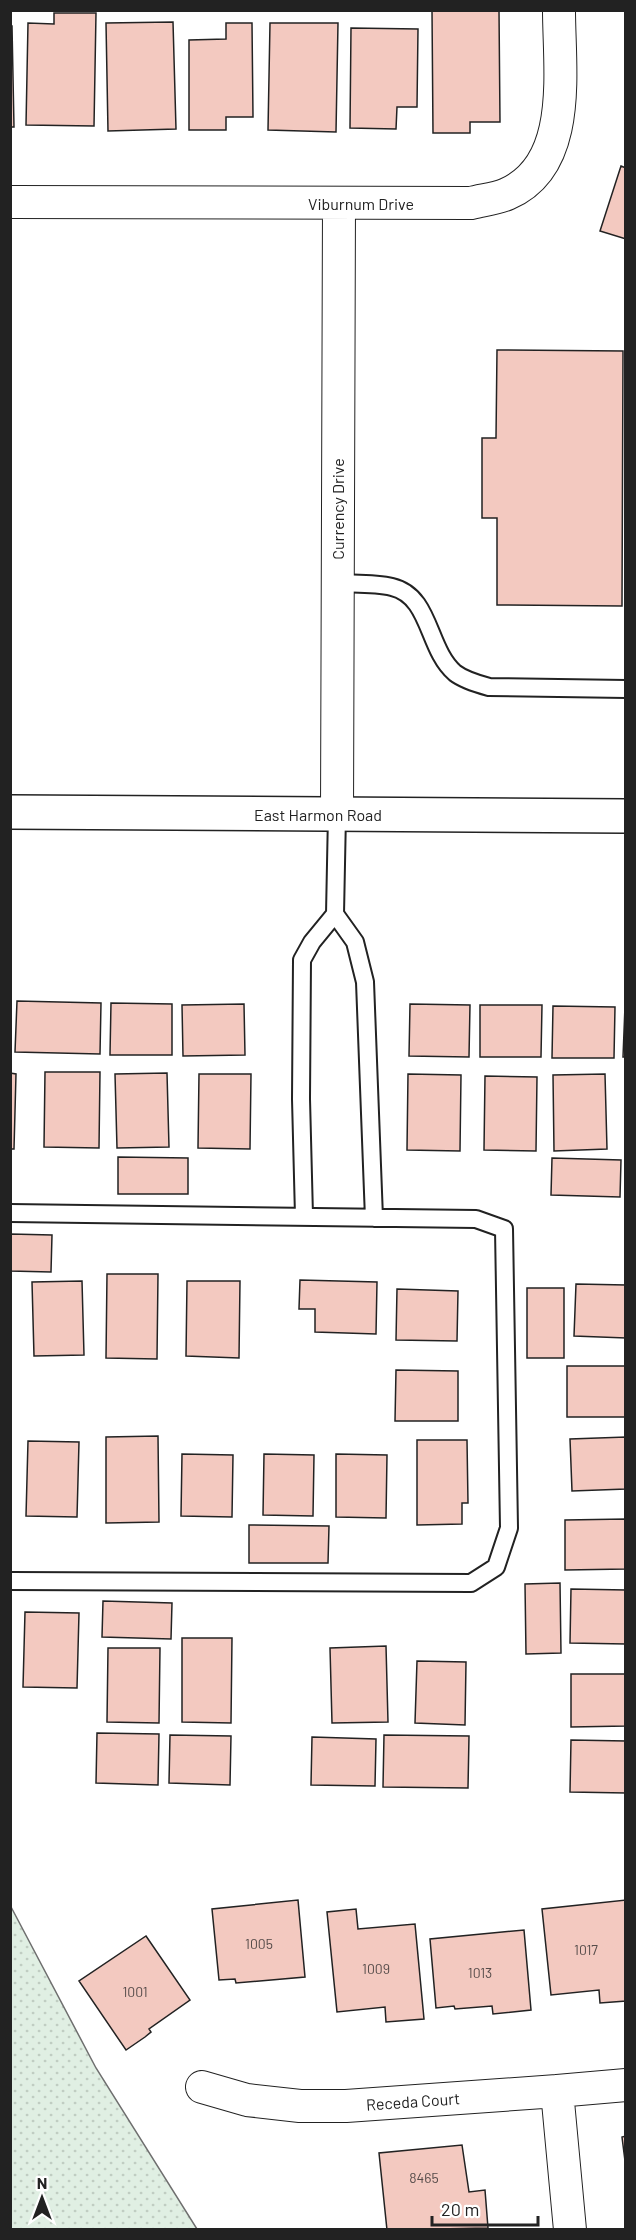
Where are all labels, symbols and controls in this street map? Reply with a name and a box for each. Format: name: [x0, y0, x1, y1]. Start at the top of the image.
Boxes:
street label: Viburnum Drive: [308, 194, 414, 213]
street label: Currency Drive: [328, 458, 347, 560]
street label: East Harmon Road: [254, 805, 382, 824]
house number: 1005: [245, 1935, 273, 1952]
house number: 1017: [574, 1941, 598, 1958]
house number: 1009: [362, 1960, 390, 1977]
house number: 1013: [468, 1964, 492, 1981]
house number: 1001: [122, 1983, 148, 2000]
street label: Receda Court: [365, 2088, 461, 2114]
north arrow: [12, 2168, 72, 2228]
house number: 8465: [409, 2169, 439, 2186]
text: N: [37, 2173, 47, 2192]
scale bar: [432, 2189, 538, 2227]
text: 20 m: [441, 2198, 479, 2220]

